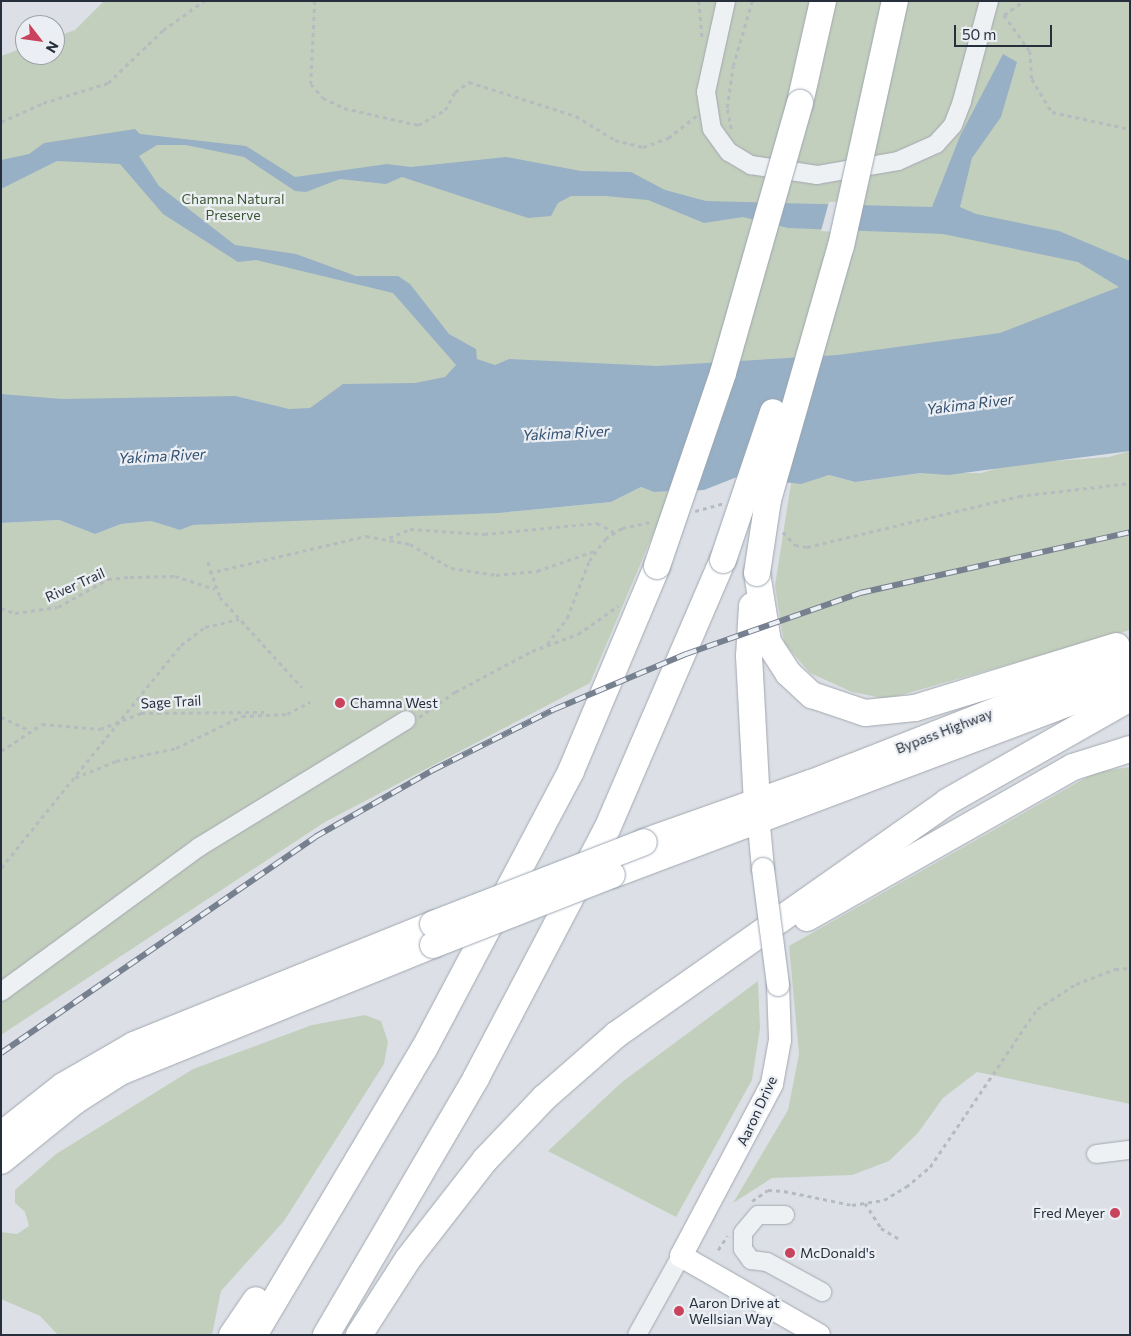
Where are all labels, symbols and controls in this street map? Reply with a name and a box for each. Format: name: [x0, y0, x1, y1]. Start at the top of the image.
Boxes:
north arrow: [15, 15, 65, 65]
scale bar: [956, 15, 1054, 47]
text: 50 m: [962, 25, 996, 43]
text: N: [43, 38, 63, 56]
park label: Chamna Natural Preserve: [182, 191, 284, 223]
water label: Yakima River: [926, 390, 1014, 418]
water label: Yakima River: [522, 422, 610, 444]
water label: Yakima River: [118, 445, 206, 467]
street label: River Trail: [43, 564, 107, 606]
street label: Sage Trail: [140, 692, 202, 712]
place label: Chamna West: [350, 695, 438, 711]
marker: Chamna West: [334, 697, 346, 709]
street label: Bypass Highway: [893, 705, 995, 757]
street label: Aaron Drive: [734, 1073, 780, 1149]
place label: Fred Meyer: [1033, 1205, 1105, 1221]
marker: Fred Meyer: [1109, 1207, 1121, 1219]
place label: McDonald's: [800, 1245, 875, 1261]
marker: McDonald's: [784, 1247, 796, 1259]
place label: Aaron Drive at Wellsian Way: [689, 1295, 780, 1328]
marker: Aaron Drive at Wellsian Way: [673, 1305, 685, 1317]

